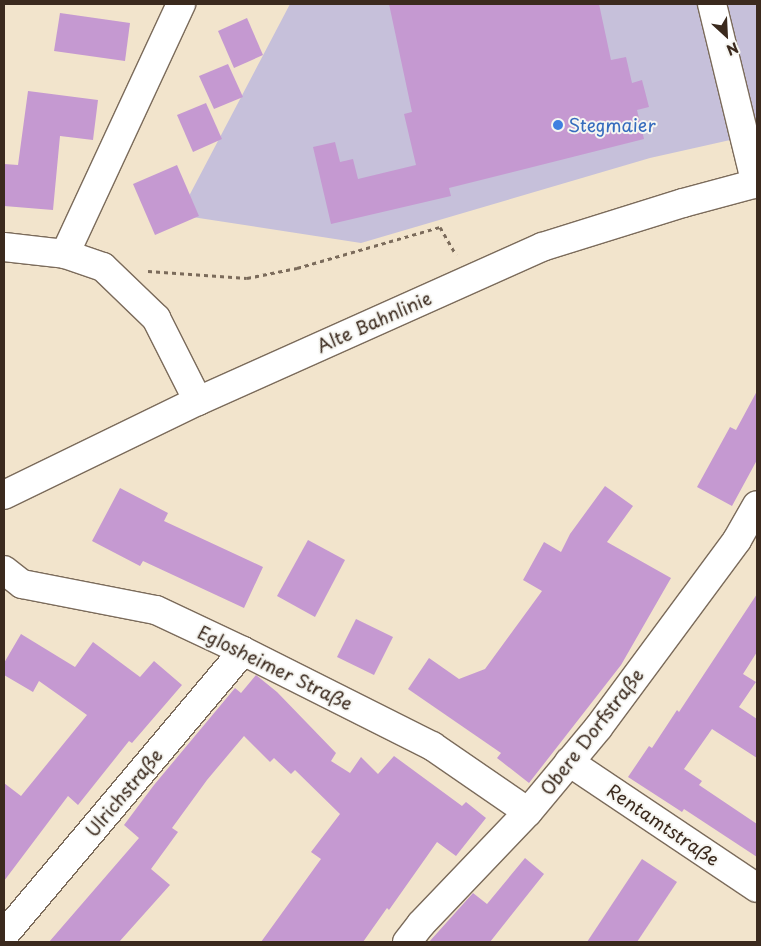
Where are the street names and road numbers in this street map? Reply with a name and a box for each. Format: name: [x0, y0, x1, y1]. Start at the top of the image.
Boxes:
street label: Alte Bahnlinie: [313, 287, 435, 357]
street label: Eglosheimer Straße: [194, 621, 356, 715]
street label: Obere Dorfstraße: [536, 665, 648, 799]
street label: Ulrichstraße: [81, 745, 167, 841]
street label: Rentamtstraße: [603, 780, 723, 870]

